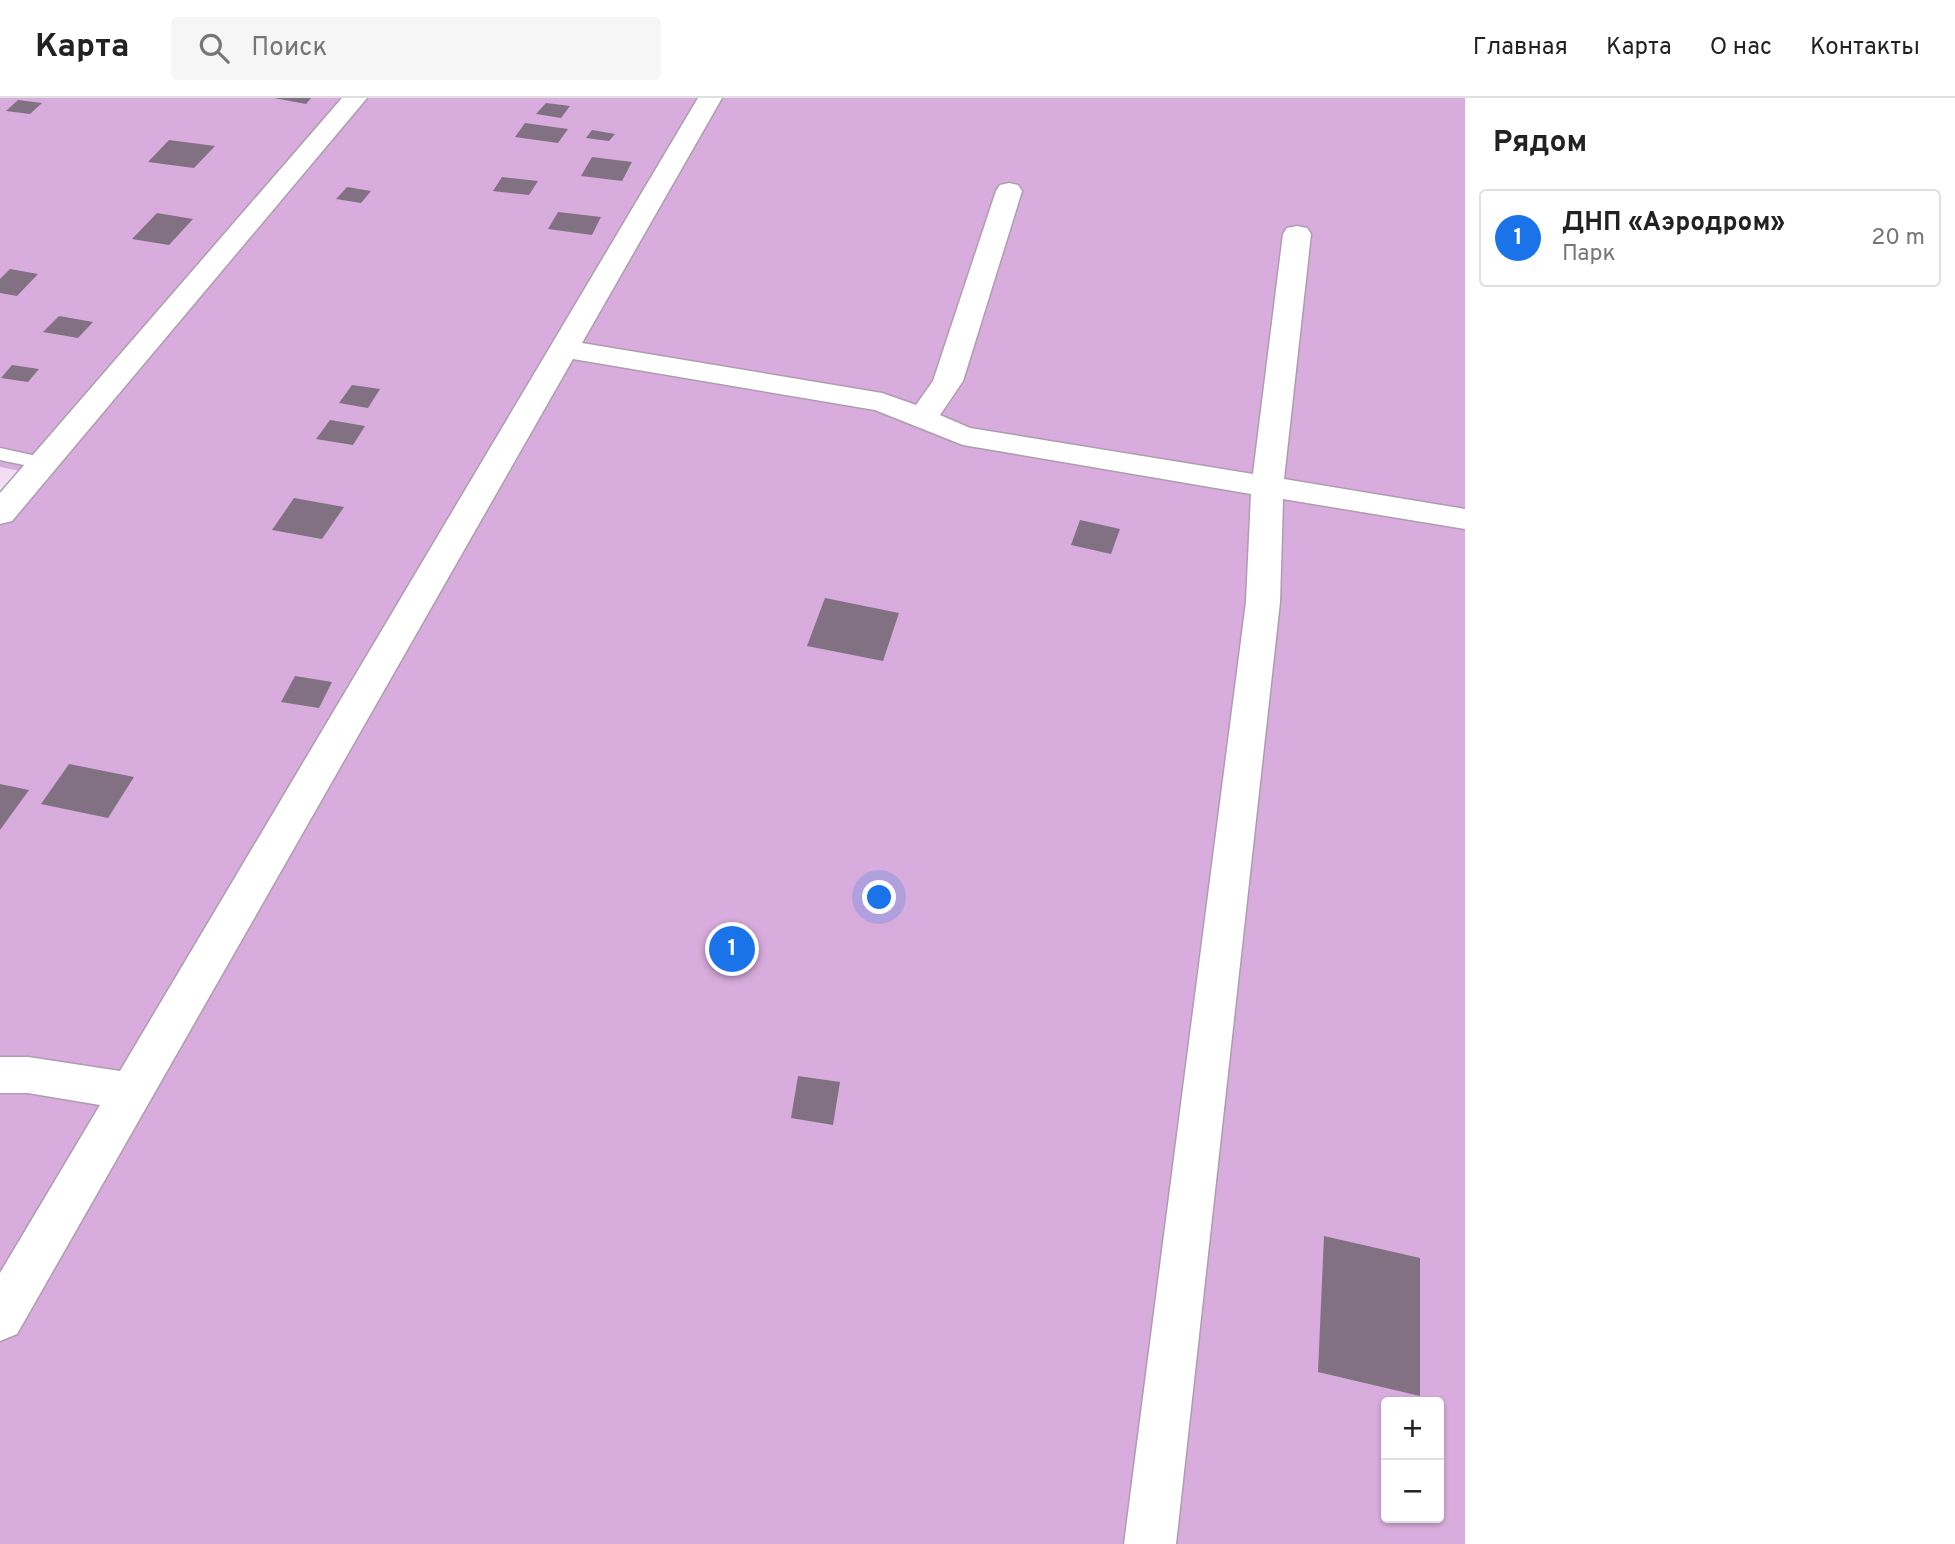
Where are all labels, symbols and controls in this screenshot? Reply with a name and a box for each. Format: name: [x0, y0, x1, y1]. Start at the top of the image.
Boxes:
search box: [171, 17, 661, 80]
text: Карта: [35, 27, 129, 69]
icon: search: [195, 29, 233, 67]
text: Поиск: [251, 32, 327, 65]
text: Главная: [1473, 33, 1568, 63]
text: Карта: [1606, 33, 1672, 63]
text: О нас: [1710, 33, 1772, 63]
text: Контакты: [1810, 33, 1920, 63]
text: Рядом: [1493, 125, 1587, 162]
text: ДНП «Аэродром»: [1562, 207, 1785, 240]
text: 1: [1513, 224, 1523, 253]
text: 20 m: [1871, 224, 1925, 253]
text: Парк: [1562, 240, 1616, 269]
your location: [862, 880, 896, 914]
pin: 1: [709, 923, 755, 975]
map controls: [1381, 1397, 1444, 1523]
button: +: [1381, 1397, 1444, 1460]
button: −: [1381, 1460, 1444, 1523]

